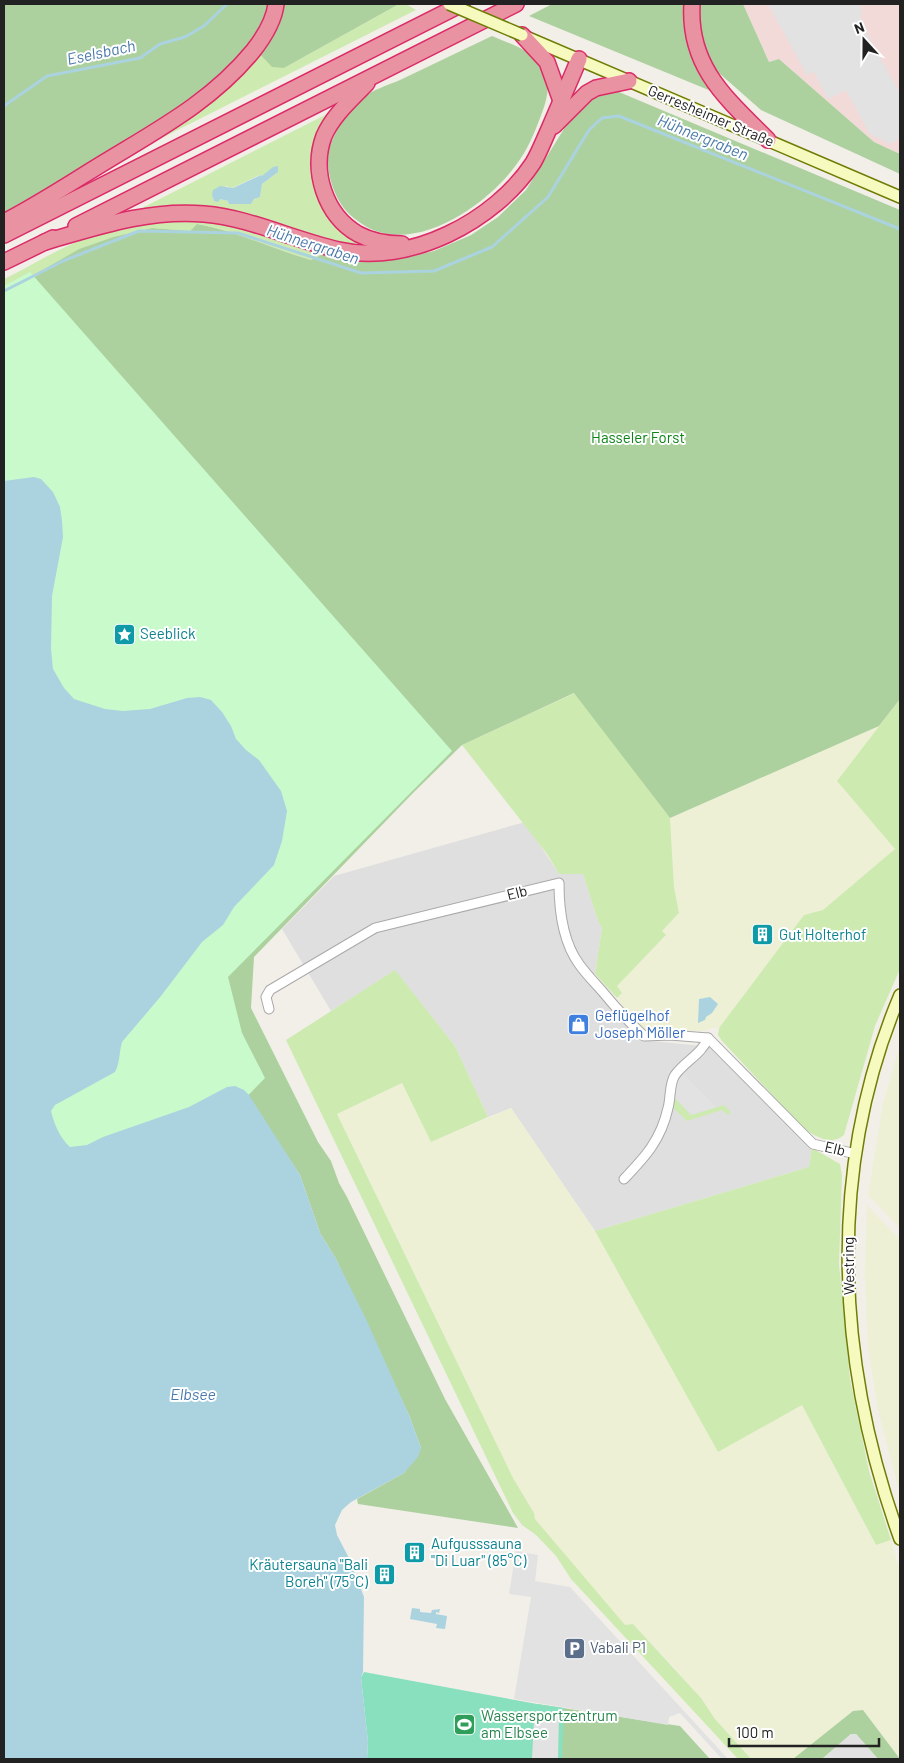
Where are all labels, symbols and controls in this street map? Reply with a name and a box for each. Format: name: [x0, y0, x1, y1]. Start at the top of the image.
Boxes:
north arrow: [839, 15, 889, 65]
text: N: [852, 18, 867, 37]
water label: Eselsbach: [65, 35, 137, 68]
street label: Gerresheimer Straße: [646, 80, 777, 150]
water label: Hühnergraben: [655, 110, 751, 163]
water label: Hühnergraben: [265, 220, 362, 267]
park label: Hasseler Forst: [591, 428, 685, 446]
place icon: Seeblick: [112, 622, 136, 646]
place label: Seeblick: [140, 624, 196, 642]
street label: Elb: [505, 881, 529, 903]
building icon: Gut Holterhof: [751, 923, 775, 947]
place label: Gut Holterhof: [779, 925, 866, 943]
place label: Geflügelhof Joseph Möller: [595, 1006, 686, 1041]
shop icon: Geflügelhof Joseph Möller: [567, 1013, 591, 1037]
street label: Elb: [823, 1137, 847, 1159]
street label: Westring: [838, 1237, 858, 1295]
water label: Elbsee: [170, 1384, 216, 1403]
place label: Aufgusssauna "Di Luar" (85°C): [431, 1534, 526, 1569]
building icon: Aufgusssauna "Di Luar" (85°C): [403, 1541, 427, 1565]
place label: Kräutersauna "Bali Boreh" (75°C): [249, 1555, 368, 1590]
building icon: Kräutersauna "Bali Boreh" (75°C): [372, 1562, 396, 1586]
parking icon: Vabali P1: [562, 1636, 586, 1660]
place label: Vabali P1: [590, 1638, 646, 1656]
place label: Wassersportzentrum am Elbsee: [481, 1706, 618, 1741]
sports icon: Wassersportzentrum am Elbsee: [453, 1713, 477, 1737]
scale bar: [729, 1716, 879, 1748]
text: 100 m: [736, 1723, 774, 1741]

